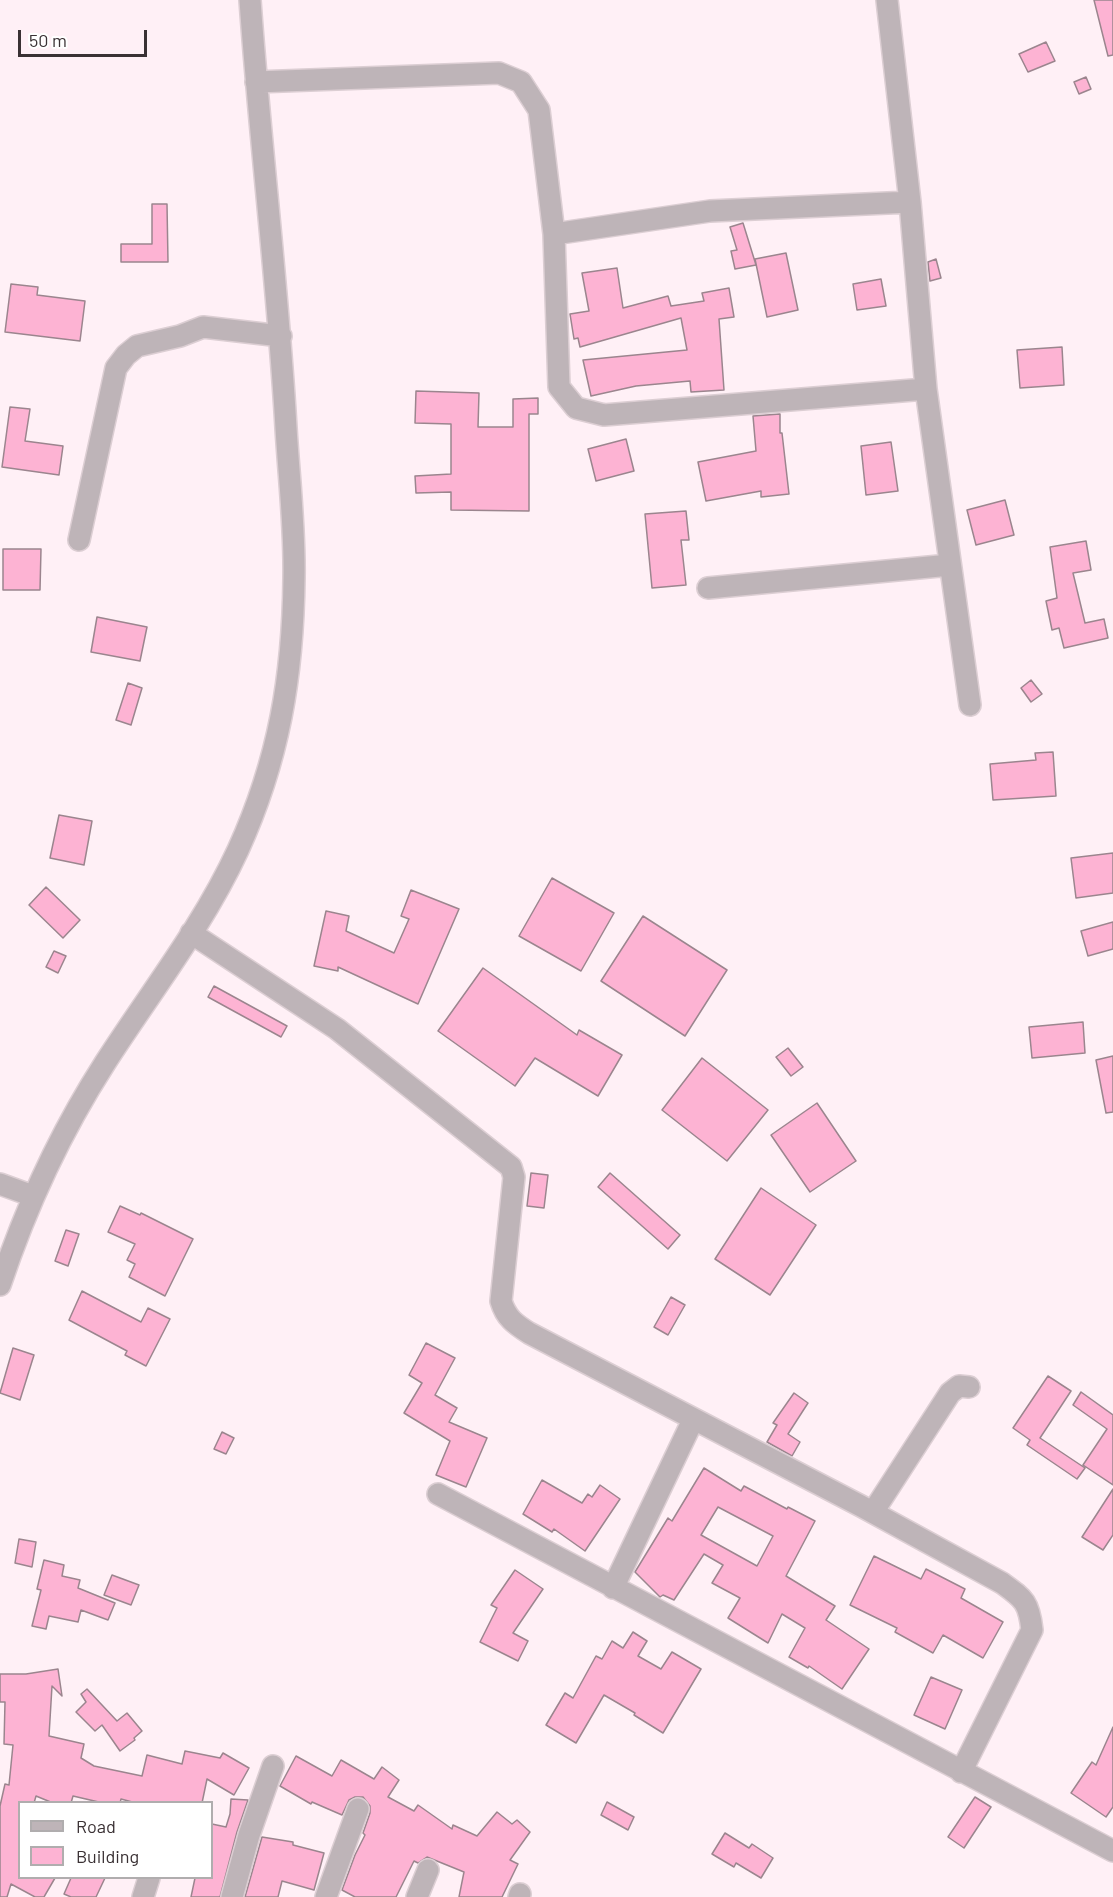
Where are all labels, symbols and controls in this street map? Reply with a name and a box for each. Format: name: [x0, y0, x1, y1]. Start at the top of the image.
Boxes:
scale bar: [21, 18, 150, 56]
text: 50 m: [29, 29, 67, 51]
legend: [18, 1801, 213, 1879]
text: Road: [76, 1815, 116, 1837]
text: Building: [76, 1845, 139, 1867]

